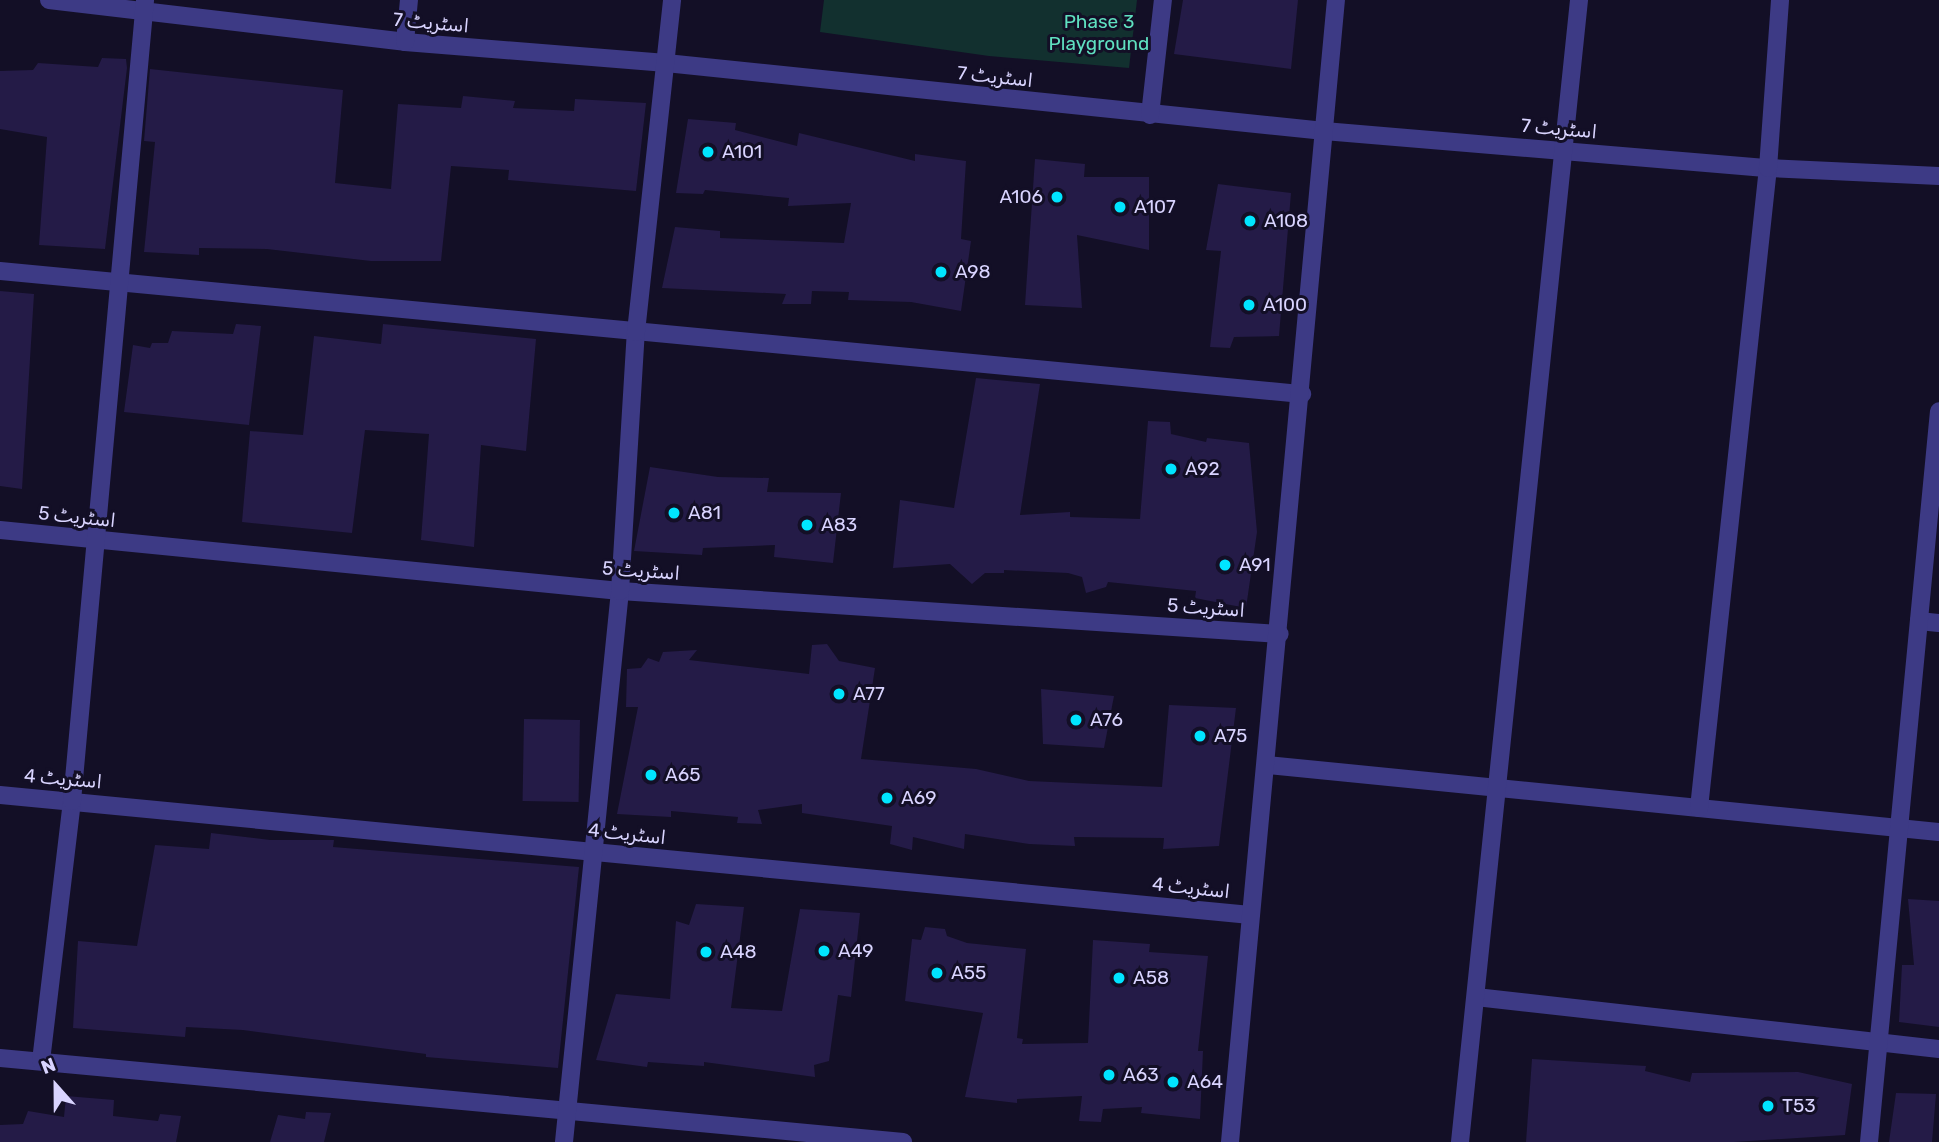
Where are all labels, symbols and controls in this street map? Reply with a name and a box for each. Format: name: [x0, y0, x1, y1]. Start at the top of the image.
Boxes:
street label: اسٹریٹ 7: [392, 8, 470, 38]
park label: Phase 3 Playground: [1049, 11, 1149, 55]
street label: اسٹریٹ 7: [956, 62, 1034, 92]
street label: اسٹریٹ 7: [1520, 114, 1598, 144]
place label: A101: [722, 141, 762, 163]
marker: A101: [700, 144, 716, 160]
place label: A106: [999, 186, 1043, 208]
marker: A106: [1049, 189, 1065, 205]
place label: A107: [1134, 196, 1176, 218]
marker: A107: [1112, 199, 1128, 215]
place label: A108: [1264, 210, 1308, 232]
marker: A108: [1242, 213, 1258, 229]
place label: A98: [955, 261, 991, 283]
marker: A98: [933, 264, 949, 280]
place label: A100: [1263, 294, 1307, 316]
marker: A100: [1241, 297, 1257, 313]
place label: A92: [1185, 458, 1220, 480]
marker: A92: [1163, 461, 1179, 477]
street label: اسٹریٹ 5: [37, 502, 117, 532]
place label: A81: [688, 502, 721, 524]
marker: A81: [666, 505, 682, 521]
place label: A83: [821, 514, 857, 536]
marker: A83: [799, 517, 815, 533]
place label: A91: [1239, 554, 1271, 576]
street label: اسٹریٹ 5: [601, 557, 681, 585]
marker: A91: [1217, 557, 1233, 573]
street label: اسٹریٹ 5: [1166, 594, 1246, 622]
place label: A77: [853, 683, 885, 705]
marker: A77: [831, 686, 847, 702]
place label: A76: [1090, 709, 1123, 731]
marker: A76: [1068, 712, 1084, 728]
place label: A75: [1214, 725, 1247, 747]
marker: A75: [1192, 728, 1208, 744]
street label: اسٹریٹ 4: [23, 764, 103, 794]
place label: A65: [665, 764, 700, 786]
marker: A65: [643, 767, 659, 783]
place label: A69: [901, 787, 936, 809]
marker: A69: [879, 790, 895, 806]
street label: اسٹریٹ 4: [587, 819, 667, 849]
street label: اسٹریٹ 4: [1151, 873, 1231, 903]
place label: A49: [838, 940, 874, 962]
place label: A48: [720, 941, 757, 963]
marker: A49: [816, 943, 832, 959]
marker: A48: [698, 944, 714, 960]
place label: A55: [951, 962, 986, 984]
marker: A55: [929, 965, 945, 981]
place label: A58: [1133, 967, 1169, 989]
marker: A58: [1111, 970, 1127, 986]
north arrow: [21, 1051, 91, 1121]
text: N: [38, 1053, 59, 1079]
place label: A63: [1123, 1064, 1159, 1086]
marker: A63: [1101, 1067, 1117, 1083]
place label: A64: [1187, 1071, 1223, 1093]
marker: A64: [1165, 1074, 1181, 1090]
place label: T53: [1782, 1095, 1816, 1117]
marker: T53: [1760, 1098, 1776, 1114]

